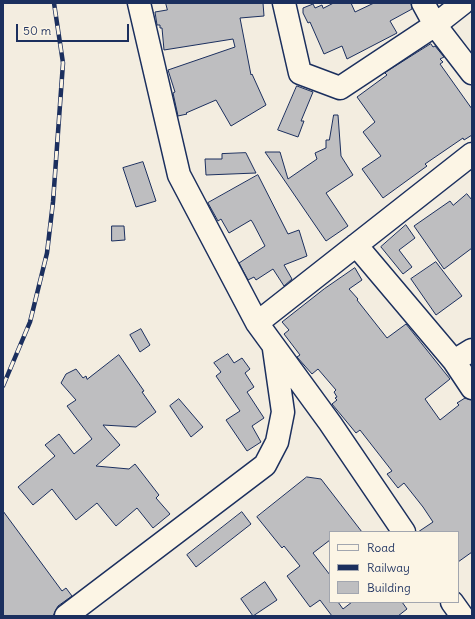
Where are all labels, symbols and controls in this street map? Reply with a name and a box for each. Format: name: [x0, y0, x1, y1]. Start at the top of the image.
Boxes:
scale bar: [18, 16, 131, 42]
text: 50 m: [23, 23, 51, 38]
legend: [329, 531, 459, 603]
text: Road: [367, 540, 395, 555]
text: Railway: [367, 560, 410, 575]
text: Building: [367, 580, 411, 595]

